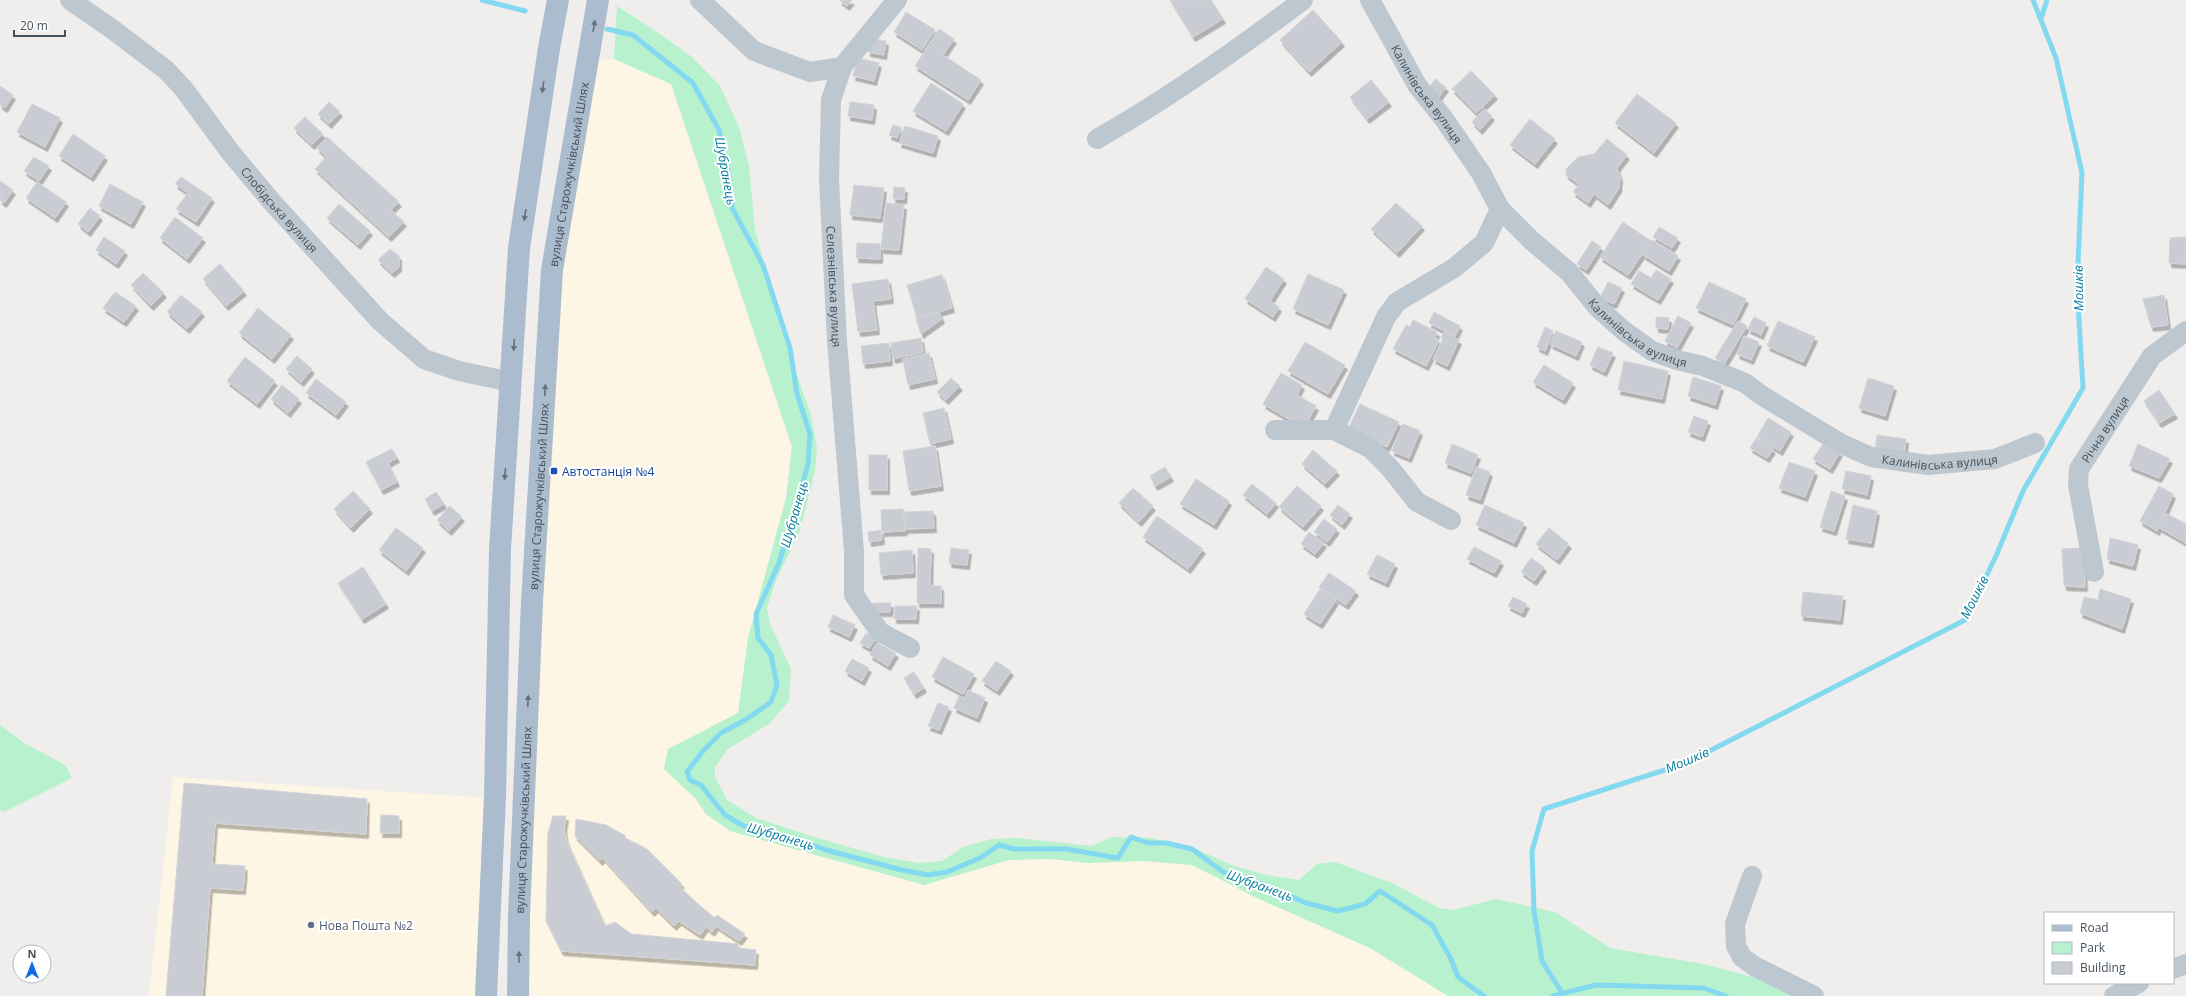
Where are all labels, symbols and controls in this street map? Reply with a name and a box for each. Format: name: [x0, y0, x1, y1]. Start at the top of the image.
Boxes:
scale bar: [14, 12, 65, 38]
text: 20 m: [20, 17, 48, 34]
one-way arrow: [591, 19, 597, 32]
street label: Калинівська вулиця: [1388, 41, 1467, 147]
street label: вулиця Старожучківський Шлях: [544, 80, 593, 268]
one-way arrow: [540, 81, 546, 93]
water label: Шубранець: [711, 135, 741, 207]
street label: Слобідська вулиця: [237, 163, 322, 256]
one-way arrow: [522, 209, 528, 221]
street label: Селезнівська вулиця: [823, 225, 846, 348]
water label: Мошків: [2069, 265, 2087, 311]
street label: Калинівська вулиця: [1585, 294, 1689, 371]
one-way arrow: [510, 339, 517, 351]
one-way arrow: [541, 384, 548, 396]
street label: Річна вулиця: [2077, 392, 2133, 466]
street label: вулиця Старожучківський Шлях: [524, 402, 553, 590]
street label: Калинівська вулиця: [1881, 450, 1999, 473]
place label: Автостанція №4: [562, 463, 655, 480]
marker: Автостанція №4: [549, 466, 559, 476]
one-way arrow: [502, 468, 509, 480]
water label: Шубранець: [776, 478, 812, 550]
water label: Мошків: [1956, 572, 1992, 622]
one-way arrow: [525, 694, 531, 707]
street label: вулиця Старожучківський Шлях: [511, 726, 535, 914]
water label: Мошків: [1662, 743, 1712, 777]
water label: Шубранець: [745, 818, 817, 854]
water label: Шубранець: [1224, 865, 1296, 905]
legend: [2044, 912, 2174, 984]
place label: Нова Пошта №2: [319, 917, 413, 934]
text: Road: [2080, 919, 2109, 936]
marker: Нова Пошта №2: [306, 920, 316, 930]
text: Park: [2080, 939, 2106, 956]
north arrow: [12, 944, 52, 984]
text: N: [28, 946, 36, 961]
one-way arrow: [516, 950, 522, 963]
text: Building: [2080, 959, 2126, 976]

